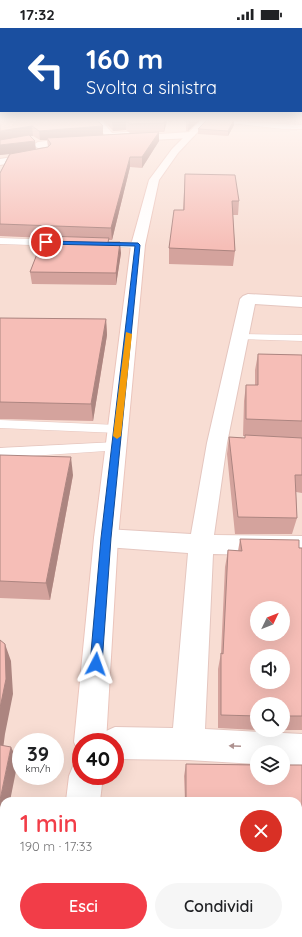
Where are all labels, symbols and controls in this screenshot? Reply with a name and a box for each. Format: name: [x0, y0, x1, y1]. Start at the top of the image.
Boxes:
text: 17:32: [20, 5, 55, 24]
text: 160 m: [86, 41, 163, 76]
icon: left: [20, 44, 72, 96]
text: Svolta a sinistra: [86, 76, 217, 99]
pin: [29, 225, 63, 259]
icon: arrive: [35, 231, 57, 253]
north arrow: [250, 601, 290, 641]
map controls: [250, 601, 290, 785]
position arrow: [75, 643, 117, 685]
button: sound: [250, 649, 290, 689]
button: search: [250, 697, 290, 737]
speed limit sign: 40: [72, 733, 124, 785]
text: 39: [27, 741, 49, 766]
one-way arrow: [229, 743, 241, 750]
button: layers: [250, 745, 290, 785]
text: km/h: [25, 762, 51, 775]
text: 1 min: [20, 808, 78, 838]
button: close: [240, 810, 282, 852]
text: 190 m · 17:33: [20, 838, 92, 854]
button: Esci: [20, 883, 147, 929]
button: Condividi: [155, 883, 282, 929]

